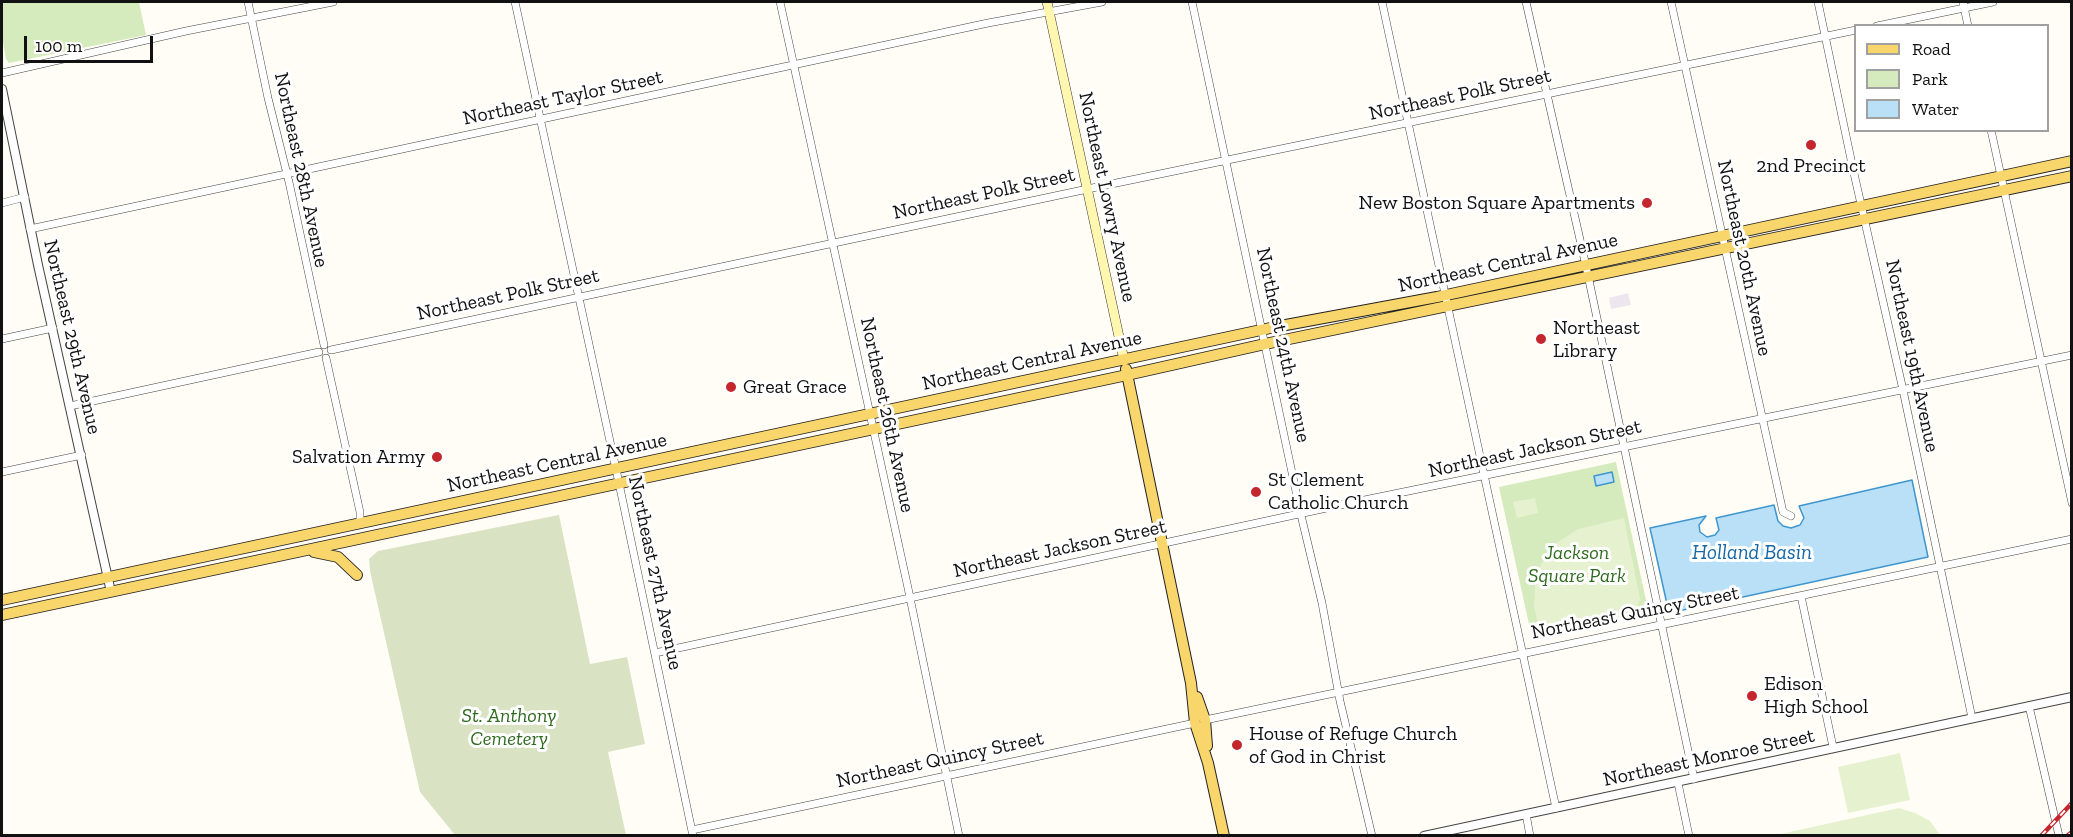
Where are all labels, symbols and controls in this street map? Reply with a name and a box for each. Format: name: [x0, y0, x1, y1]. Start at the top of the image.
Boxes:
scale bar: [27, 24, 156, 62]
legend: [1854, 24, 2049, 132]
text: 100 m: [35, 35, 82, 57]
text: Road: [1912, 38, 1951, 60]
street label: Northeast Polk Street: [1367, 64, 1553, 126]
street label: Northeast Taylor Street: [461, 65, 665, 131]
text: Park: [1912, 68, 1948, 90]
street label: Northeast 28th Avenue: [269, 70, 333, 270]
street label: Northeast Lowry Avenue: [1073, 90, 1141, 304]
text: Water: [1912, 98, 1959, 120]
marker: 2nd Precinct: [1804, 138, 1818, 152]
place label: 2nd Precinct: [1756, 154, 1866, 178]
street label: Northeast 20th Avenue: [1712, 158, 1776, 358]
street label: Northeast Polk Street: [891, 163, 1077, 225]
place label: New Boston Square Apartments: [1359, 191, 1635, 215]
marker: New Boston Square Apartments: [1640, 196, 1654, 210]
street label: Northeast Central Avenue: [1396, 228, 1620, 298]
street label: Northeast 29th Avenue: [38, 237, 106, 437]
street label: Northeast 24th Avenue: [1251, 245, 1315, 445]
street label: Northeast 19th Avenue: [1880, 258, 1944, 454]
street label: Northeast Polk Street: [415, 264, 601, 326]
street label: Northeast 26th Avenue: [855, 315, 919, 515]
place label: Northeast Library: [1553, 316, 1640, 363]
street label: Northeast Central Avenue: [920, 326, 1144, 396]
marker: Northeast Library: [1534, 332, 1548, 346]
place label: Great Grace: [743, 375, 847, 399]
marker: Great Grace: [724, 380, 738, 394]
street label: Northeast Jackson Street: [1426, 415, 1644, 483]
street label: Northeast Central Avenue: [445, 428, 669, 498]
place label: Salvation Army: [292, 445, 425, 469]
marker: Salvation Army: [430, 450, 444, 464]
place label: St Clement Catholic Church: [1268, 468, 1408, 515]
street label: Northeast 27th Avenue: [623, 474, 687, 672]
marker: St Clement Catholic Church: [1249, 485, 1263, 499]
street label: Northeast Jackson Street: [951, 515, 1169, 583]
water label: Holland Basin: [1692, 540, 1812, 566]
park label: Jackson Square Park: [1528, 541, 1626, 588]
street label: Northeast Quincy Street: [1529, 581, 1741, 645]
place label: Edison High School: [1764, 672, 1868, 719]
marker: Edison High School: [1745, 689, 1759, 703]
park label: St. Anthony Cemetery: [462, 704, 556, 751]
place label: House of Refuge Church of God in Christ: [1249, 722, 1457, 769]
street label: Northeast Monroe Street: [1601, 724, 1817, 792]
street label: Northeast Quincy Street: [834, 726, 1046, 794]
marker: House of Refuge Church of God in Christ: [1230, 738, 1244, 752]

